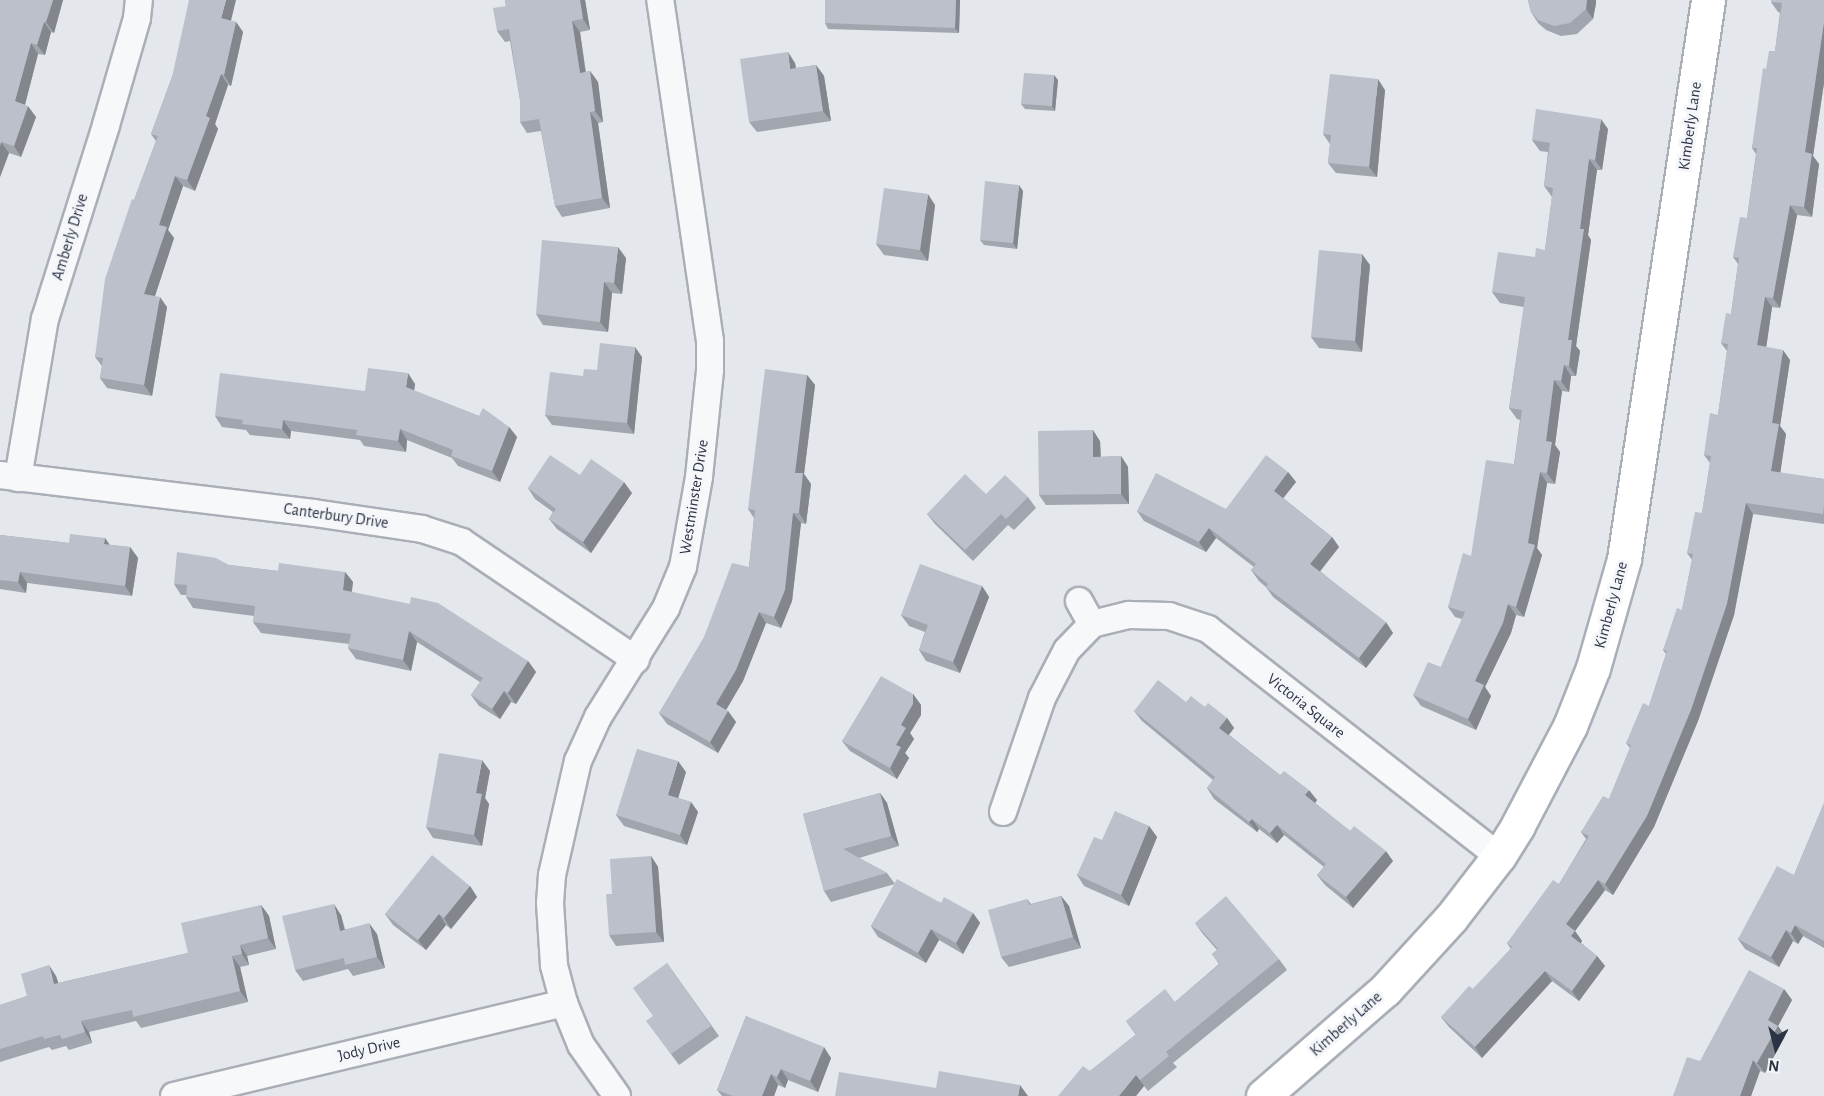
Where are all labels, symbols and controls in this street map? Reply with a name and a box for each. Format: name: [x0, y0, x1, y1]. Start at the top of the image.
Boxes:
street label: Kimberly Lane: [1674, 81, 1706, 171]
street label: Amberly Drive: [48, 191, 92, 283]
street label: Westminster Drive: [675, 438, 713, 556]
street label: Canterbury Drive: [282, 499, 390, 533]
street label: Kimberly Lane: [1590, 559, 1632, 651]
street label: Victoria Square: [1263, 669, 1349, 743]
street label: Kimberly Lane: [1306, 988, 1386, 1060]
north arrow: [1746, 1018, 1806, 1078]
street label: Jody Drive: [336, 1033, 402, 1065]
text: N: [1767, 1057, 1780, 1074]

